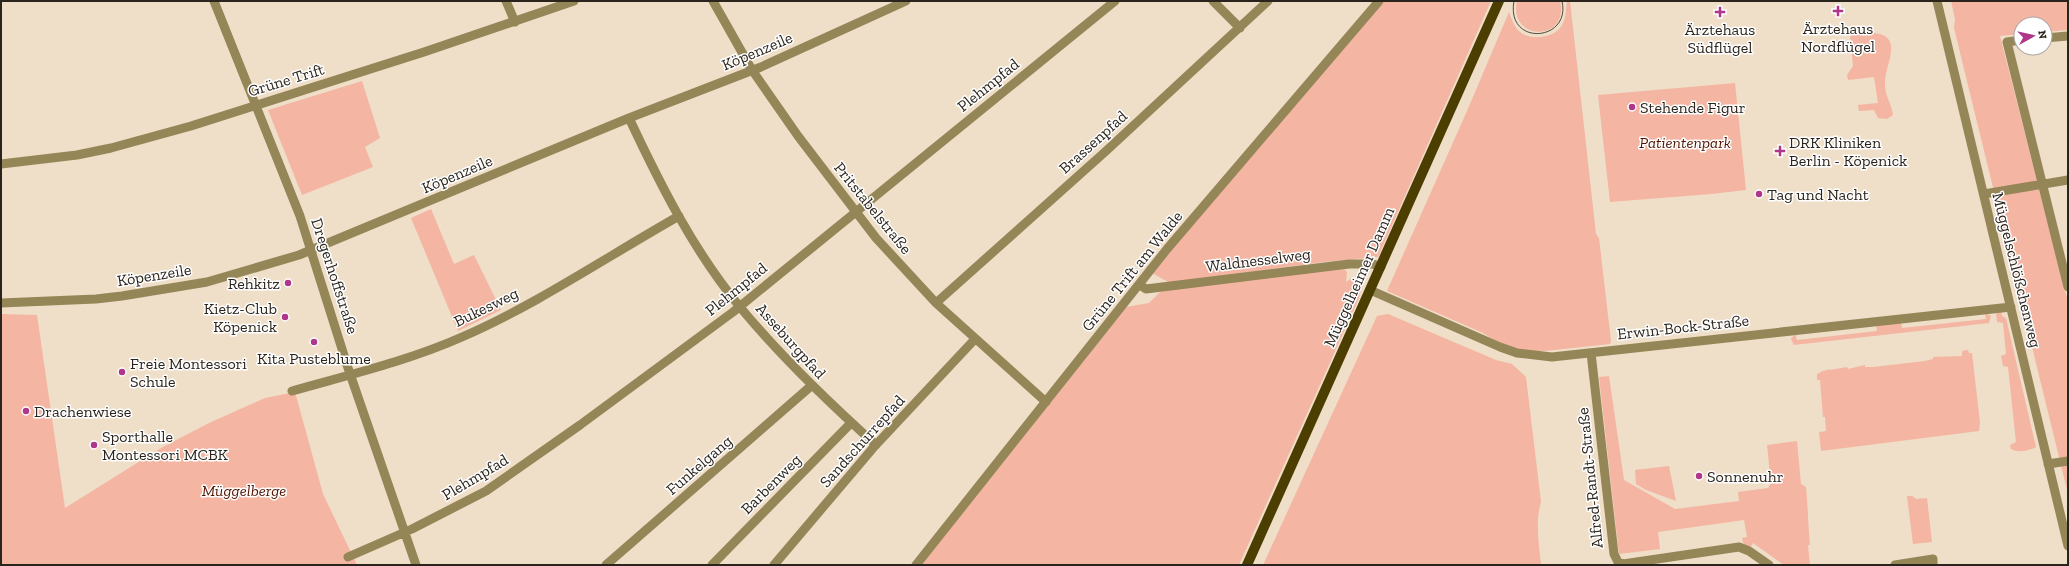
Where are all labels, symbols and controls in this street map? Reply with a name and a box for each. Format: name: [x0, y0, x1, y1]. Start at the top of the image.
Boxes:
marker: Ärztehaus Nordflügel: [1832, 5, 1844, 17]
marker: Ärztehaus Südflügel: [1714, 6, 1726, 18]
north arrow: [2013, 16, 2053, 56]
place label: Ärztehaus Nordflügel: [1801, 19, 1875, 56]
place label: Ärztehaus Südflügel: [1685, 20, 1755, 57]
street label: Köpenzeile: [719, 28, 795, 74]
text: N: [2035, 30, 2050, 40]
street label: Plehmpfad: [953, 54, 1023, 116]
street label: Grüne Trift: [246, 59, 326, 101]
place label: Stehende Figur: [1640, 98, 1746, 117]
marker: Stehende Figur: [1627, 102, 1637, 112]
street label: Brassenpfad: [1055, 106, 1131, 178]
park label: Patientenpark: [1639, 133, 1731, 152]
place label: DRK Kliniken Berlin - Köpenick: [1789, 133, 1908, 170]
marker: DRK Kliniken Berlin - Köpenick: [1774, 145, 1786, 157]
street label: Köpenzeile: [419, 151, 495, 197]
street label: Pritstabelstraße: [830, 158, 916, 258]
place label: Tag und Nacht: [1767, 185, 1869, 204]
marker: Tag und Nacht: [1754, 189, 1764, 199]
street label: Müggelschlößchenweg: [1988, 190, 2046, 350]
street label: Müggelheimer Damm: [1320, 204, 1398, 350]
street label: Grüne Trift am Walde: [1078, 207, 1186, 335]
street label: Dregerhoffstraße: [307, 216, 363, 336]
street label: Waldnesselweg: [1204, 244, 1312, 276]
street label: Plehmpfad: [701, 258, 771, 320]
street label: Köpenzeile: [116, 260, 192, 290]
place label: Rehkitz: [228, 274, 280, 293]
marker: Rehkitz: [283, 278, 293, 288]
street label: Bukesweg: [451, 283, 522, 331]
place label: Kietz-Club Köpenick: [204, 299, 278, 336]
street label: Asseburgpfad: [752, 299, 830, 383]
street label: Erwin-Bock-Straße: [1616, 311, 1750, 343]
marker: Kietz-Club Köpenick: [280, 312, 290, 322]
marker: Kita Pusteblume: [309, 337, 319, 347]
place label: Kita Pusteblume: [257, 349, 371, 368]
place label: Freie Montessori Schule: [130, 354, 247, 391]
marker: Freie Montessori Schule: [117, 367, 127, 377]
street label: Sandschurrepfad: [815, 391, 909, 491]
place label: Drachenwiese: [34, 402, 131, 421]
marker: Drachenwiese: [21, 406, 31, 416]
street label: Alfred-Randt-Straße: [1573, 407, 1607, 549]
place label: Sporthalle Montessori MCBK: [102, 427, 229, 464]
street label: Funkelgang: [662, 431, 736, 499]
marker: Sporthalle Montessori MCBK: [89, 440, 99, 450]
street label: Plehmpfad: [438, 450, 512, 504]
street label: Barbenweg: [737, 450, 805, 518]
place label: Sonnenuhr: [1707, 467, 1784, 486]
marker: Sonnenuhr: [1694, 471, 1704, 481]
park label: Müggelberge: [202, 481, 286, 500]

